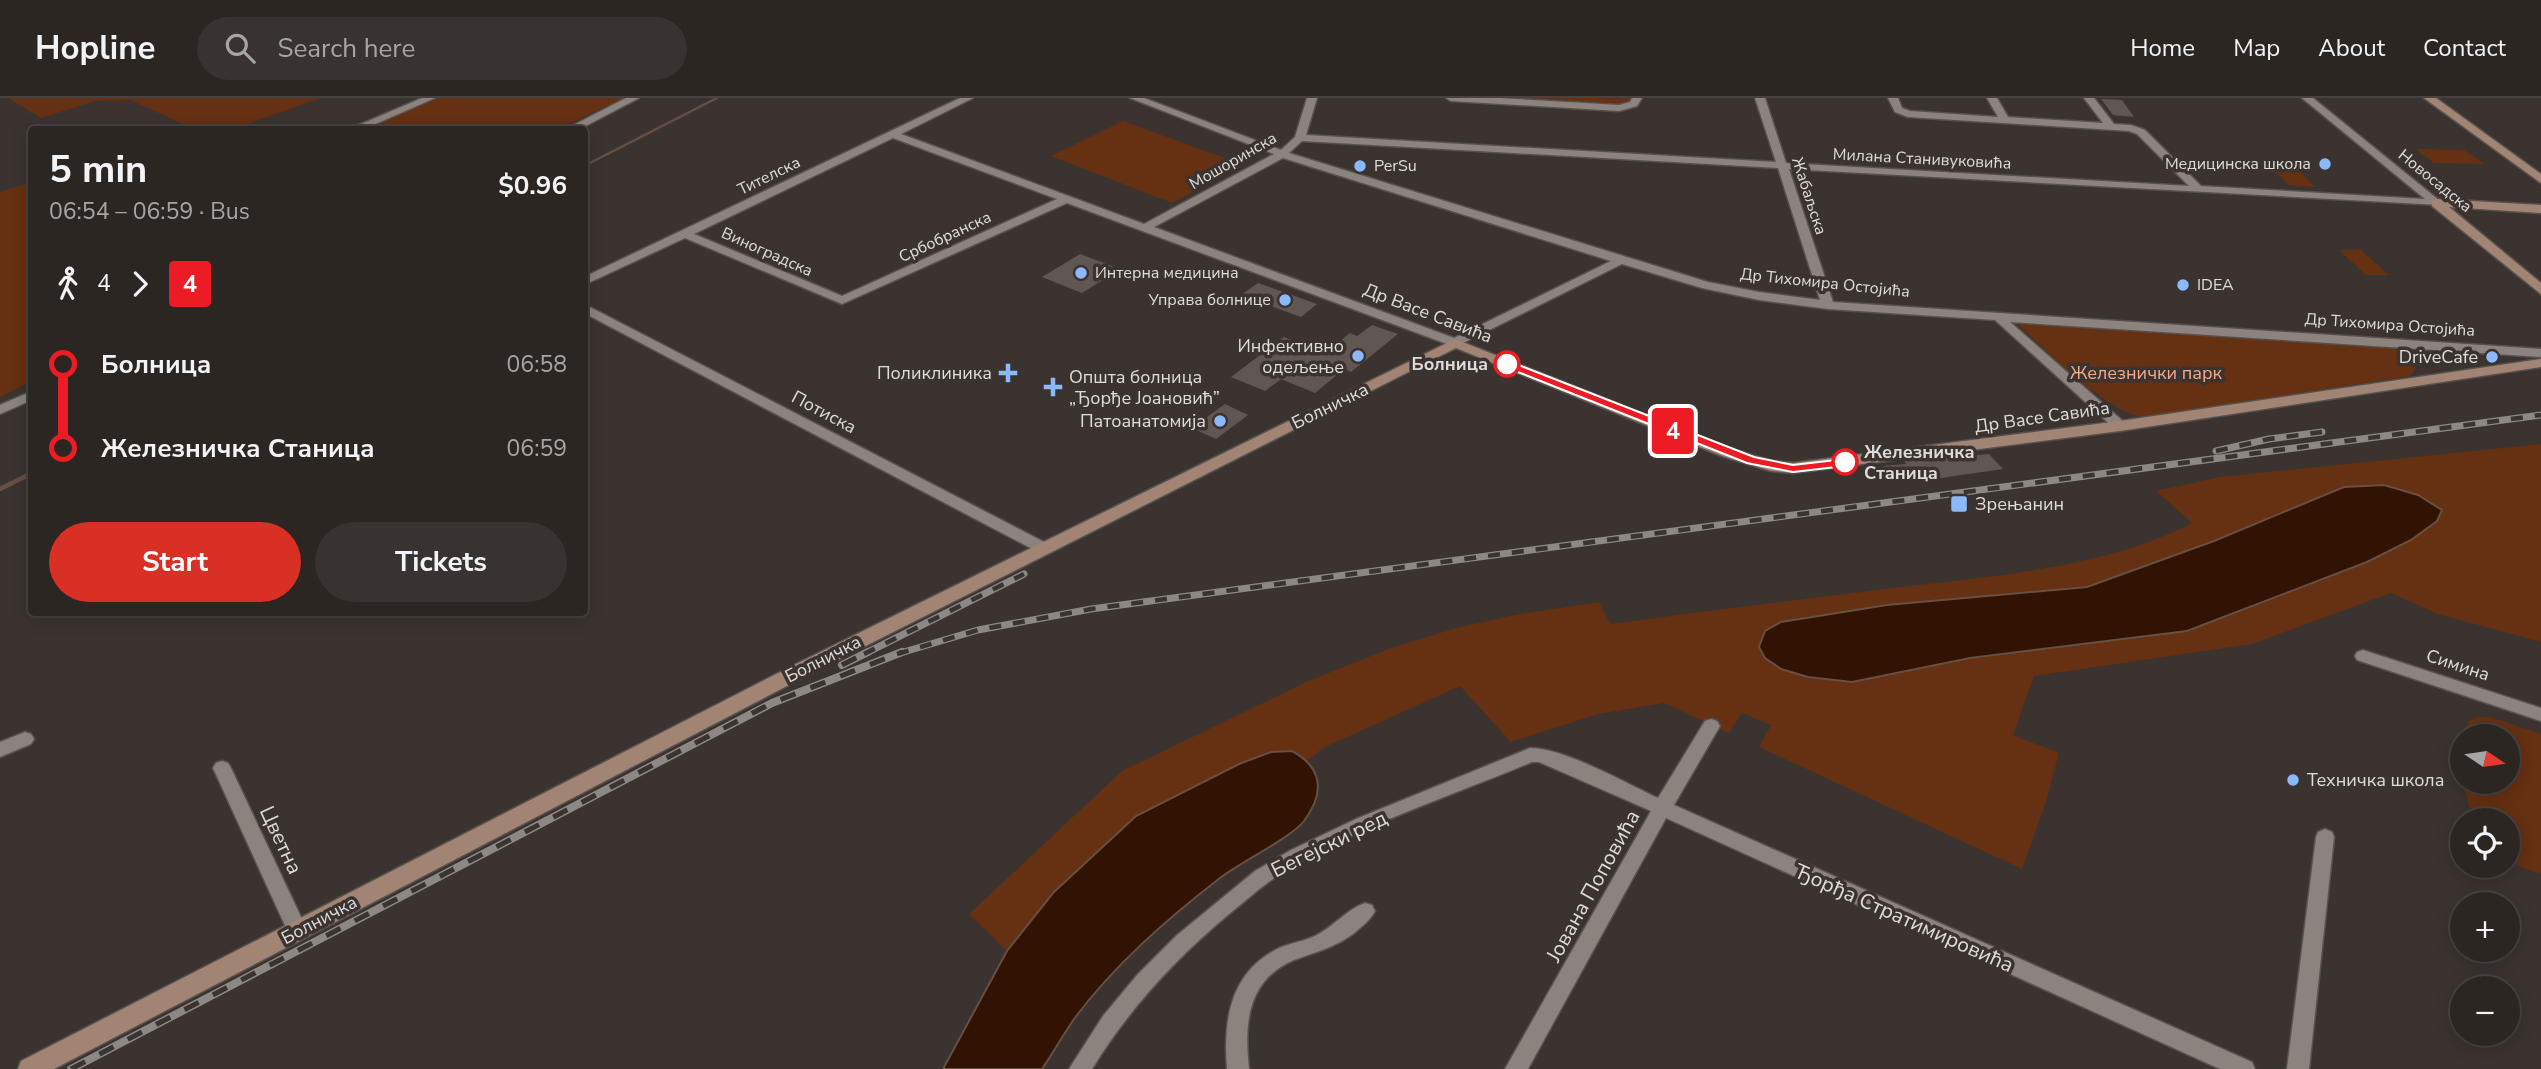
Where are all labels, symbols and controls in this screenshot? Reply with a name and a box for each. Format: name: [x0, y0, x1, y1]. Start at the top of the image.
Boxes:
search box: [197, 17, 687, 80]
text: Hopline: [35, 26, 155, 71]
icon: search: [221, 29, 259, 67]
text: Search here: [277, 31, 415, 66]
text: Home: [2130, 32, 2195, 64]
text: Map: [2233, 32, 2280, 64]
text: About: [2318, 32, 2385, 64]
text: Contact: [2423, 32, 2506, 64]
street label: Мошоринска: [1185, 127, 1281, 195]
street label: Милана Станивуковића: [1832, 143, 2012, 175]
text: 5 min: [49, 144, 147, 195]
street label: Новосадска: [2393, 144, 2477, 218]
street label: Тителска: [734, 151, 804, 201]
place label: Медицинска школа: [2165, 153, 2311, 175]
street label: Жабаљска: [1786, 154, 1832, 238]
place label: PerSu: [1374, 155, 1417, 177]
marker: Медицинска школа: [2317, 156, 2333, 172]
marker: PerSu: [1352, 158, 1368, 174]
text: $0.96: [498, 168, 567, 203]
text: 06:54 – 06:59 · Bus: [49, 196, 250, 227]
street label: Србобранска: [895, 206, 995, 268]
street label: Виноградска: [718, 222, 816, 282]
place label: Интерна медицина: [1095, 262, 1239, 284]
street label: Др Тихомира Остојића: [1739, 263, 1911, 303]
icon: walk: [49, 265, 87, 303]
icon: forward: [121, 265, 159, 303]
marker: Интерна медицина: [1073, 265, 1089, 281]
text: 4: [97, 268, 111, 299]
text: 4: [183, 268, 197, 300]
place label: IDEA: [2197, 274, 2234, 296]
street label: Др Васе Савића: [1360, 277, 1496, 349]
marker: IDEA: [2175, 277, 2191, 293]
place label: Управа болнице: [1147, 289, 1271, 311]
marker: Управа болнице: [1277, 292, 1293, 308]
street label: Др Тихомира Остојића: [2304, 308, 2476, 342]
place label: Инфективно одељење: [1237, 334, 1344, 379]
place label: DriveCafe: [2399, 345, 2478, 369]
text: Болница: [101, 347, 211, 382]
marker: Инфективно одељење: [1350, 348, 1366, 364]
text: 06:58: [507, 349, 567, 380]
marker: DriveCafe: [2484, 349, 2500, 365]
marker: Болница: [1494, 351, 1520, 377]
place label: Болница: [1412, 352, 1488, 376]
place label: Поликлиника: [877, 361, 992, 385]
park label: Железнички парк: [2070, 361, 2223, 385]
marker: Поликлиника: [998, 363, 1018, 383]
place label: Општа болница „Ђорђе Јоановић”: [1069, 365, 1220, 410]
marker: Општа болница „Ђорђе Јоановић”: [1043, 377, 1063, 397]
street label: Болничка: [1288, 377, 1372, 435]
street label: Потиска: [787, 385, 861, 439]
street label: Др Васе Савића: [1973, 396, 2111, 438]
line badge: 4: [1650, 408, 1696, 454]
place label: Патоанатомија: [1080, 409, 1206, 433]
marker: Патоанатомија: [1212, 413, 1228, 429]
text: 4: [1666, 415, 1680, 447]
text: Железничка Станица: [101, 431, 375, 466]
text: 06:59: [507, 433, 567, 464]
place label: Железничка Станица: [1864, 440, 1975, 485]
marker: Железничка Станица: [1832, 449, 1858, 475]
place label: Зрењанин: [1975, 492, 2064, 516]
marker: Зрењанин: [1949, 494, 1969, 514]
button: Start: [49, 522, 301, 602]
button: Tickets: [315, 522, 567, 602]
street label: Болничка: [781, 630, 865, 688]
street label: Симина: [2423, 644, 2493, 686]
north arrow: [2450, 724, 2520, 794]
map controls: [2450, 724, 2520, 1046]
place label: Техничка школа: [2307, 768, 2444, 792]
marker: Техничка школа: [2285, 772, 2301, 788]
street label: Цветна: [253, 801, 309, 879]
street label: Бегејски ред: [1266, 804, 1392, 884]
street label: Јована Поповића: [1539, 805, 1646, 968]
button: locate: [2450, 808, 2520, 878]
street label: Ђорђа Стратимировића: [1790, 857, 2018, 979]
street label: Болничка: [277, 890, 361, 950]
button: +: [2450, 892, 2520, 962]
button: −: [2450, 976, 2520, 1046]

